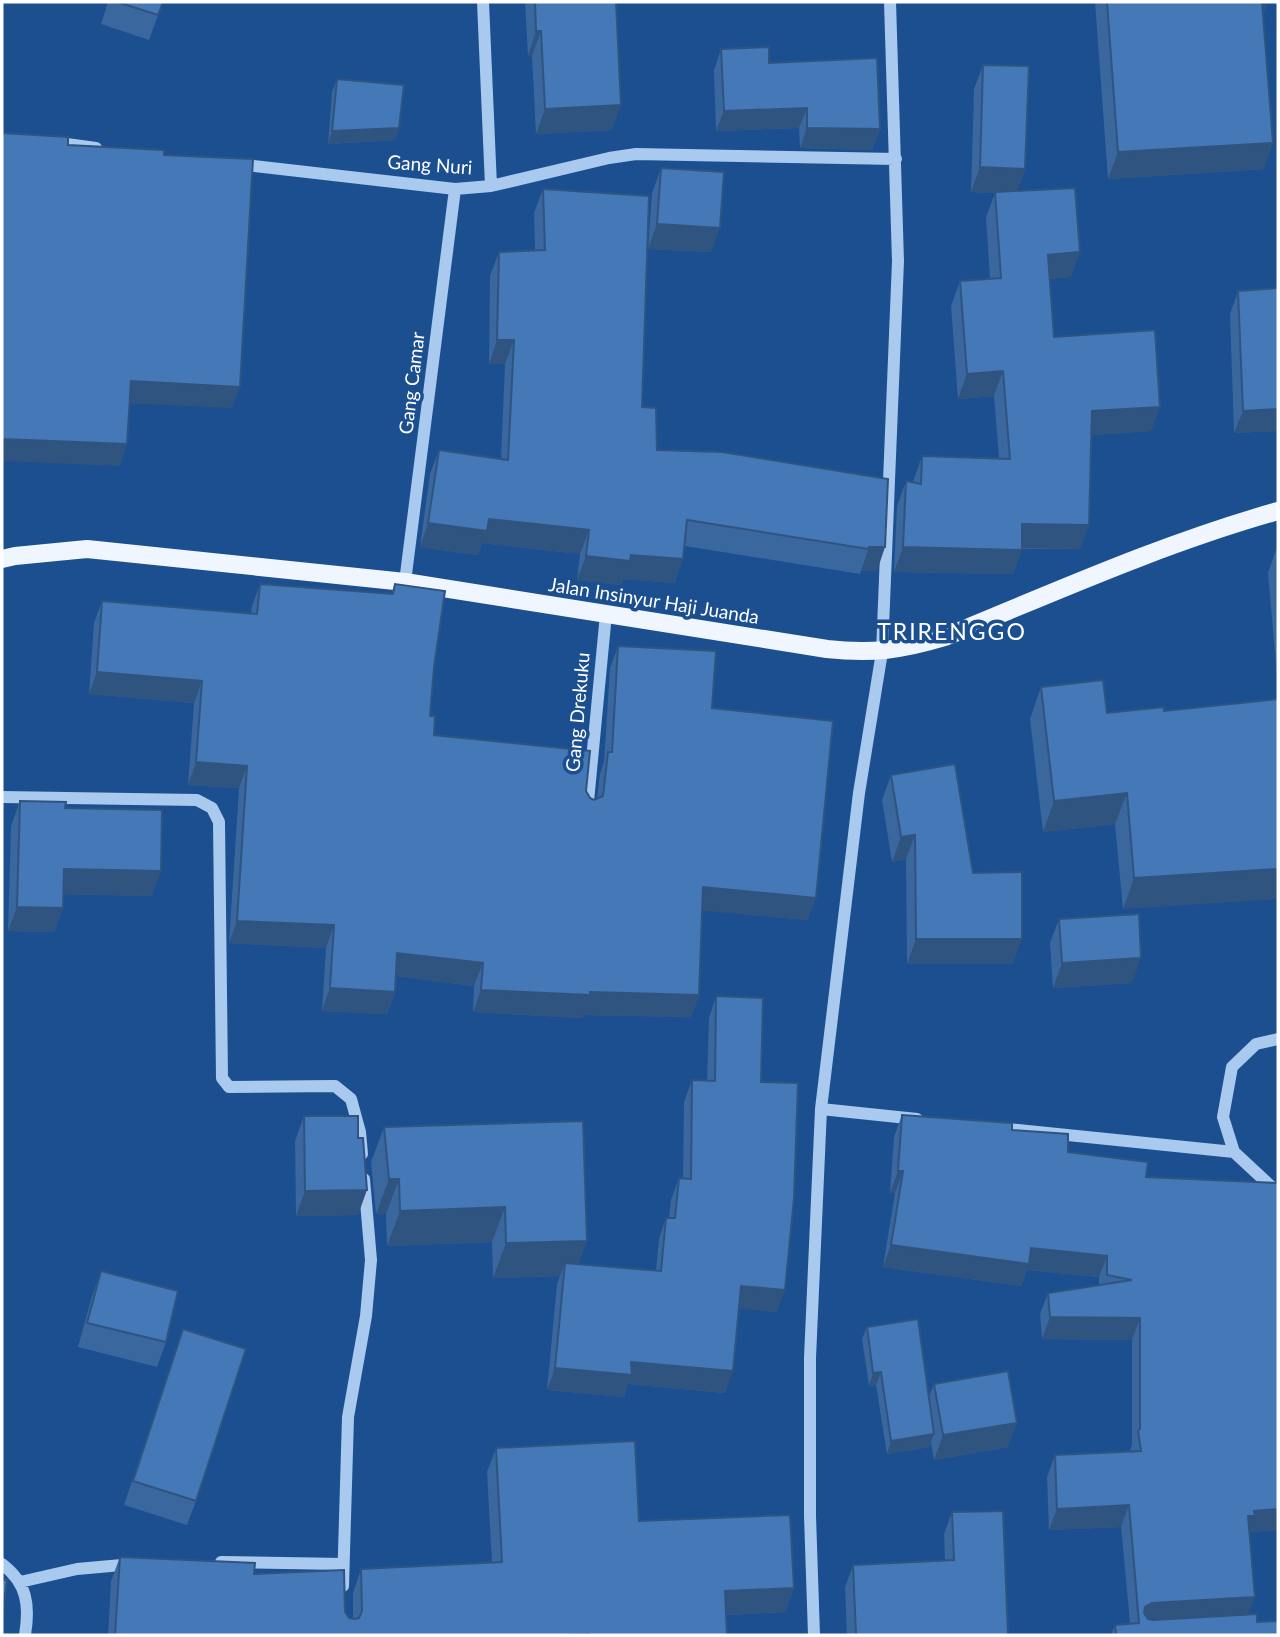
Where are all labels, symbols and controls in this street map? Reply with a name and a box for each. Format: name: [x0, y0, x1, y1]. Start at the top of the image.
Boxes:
street label: Gang Nuri: [387, 150, 473, 178]
street label: Gang Camar: [393, 331, 429, 435]
street label: Jalan Insinyur Haji Juanda: [547, 572, 761, 628]
district label: TRIRENGGO: [877, 617, 1027, 645]
street label: Gang Drekuku: [560, 651, 594, 773]

